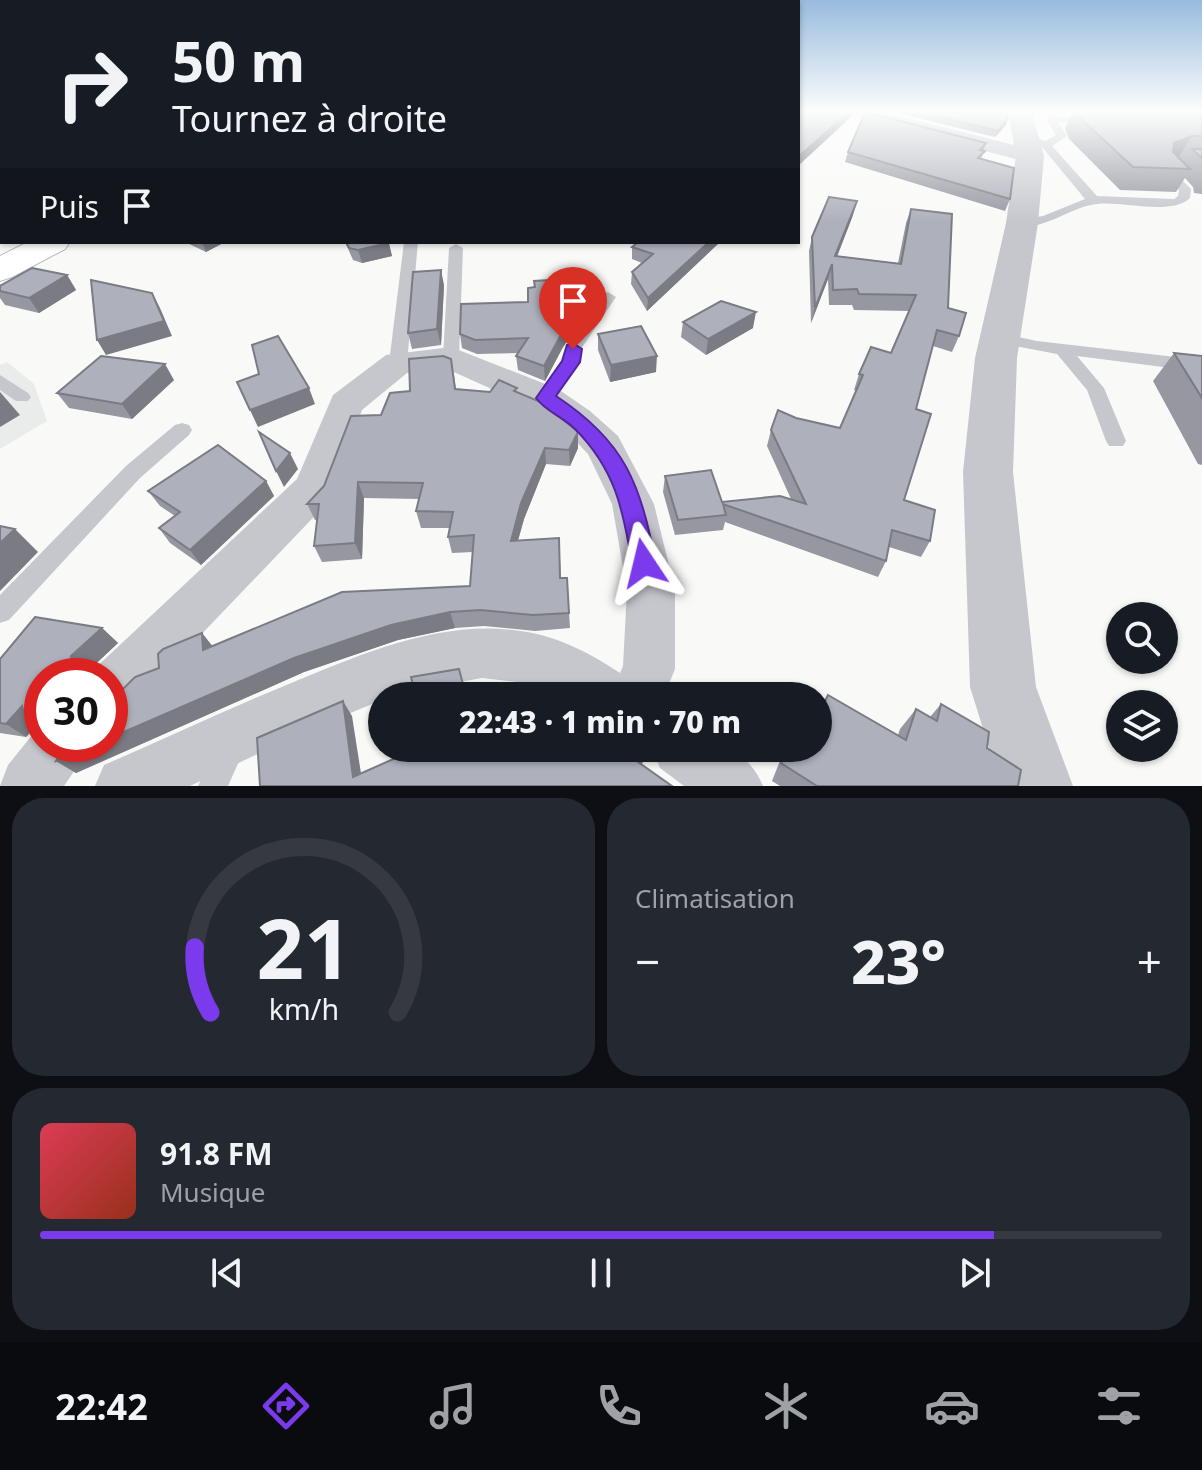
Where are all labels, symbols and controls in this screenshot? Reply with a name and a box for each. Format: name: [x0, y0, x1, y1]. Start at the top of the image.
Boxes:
text: 50 m: [172, 22, 305, 98]
icon: right: [40, 32, 144, 136]
text: Tournez à droite: [172, 94, 447, 143]
icon: arrive: [115, 184, 159, 228]
text: Puis: [40, 186, 99, 227]
pin: [539, 267, 607, 349]
icon: arrive: [551, 279, 595, 323]
position arrow: [602, 521, 686, 605]
map controls: [1106, 602, 1178, 762]
button: search: [1106, 602, 1178, 674]
speed limit sign: 30: [24, 658, 128, 762]
button: layers: [1106, 690, 1178, 762]
text: 22:43 · 1 min · 70 m: [459, 701, 741, 742]
text: Climatisation: [635, 880, 795, 916]
text: 21: [256, 890, 351, 1003]
text: 23°: [851, 920, 946, 1002]
text: −: [635, 931, 660, 991]
text: +: [1137, 931, 1162, 991]
text: km/h: [268, 989, 339, 1028]
text: 91.8 FM: [160, 1133, 272, 1174]
text: Musique: [160, 1174, 266, 1210]
icon: previous: [205, 1251, 249, 1295]
icon: pause: [579, 1251, 623, 1295]
icon: next: [953, 1251, 997, 1295]
icon: directions: [258, 1378, 314, 1434]
icon: music: [425, 1378, 481, 1434]
icon: phone: [591, 1378, 647, 1434]
icon: climate: [758, 1378, 814, 1434]
icon: car: [924, 1378, 980, 1434]
icon: filters: [1091, 1378, 1147, 1434]
text: 22:42: [55, 1382, 148, 1431]

